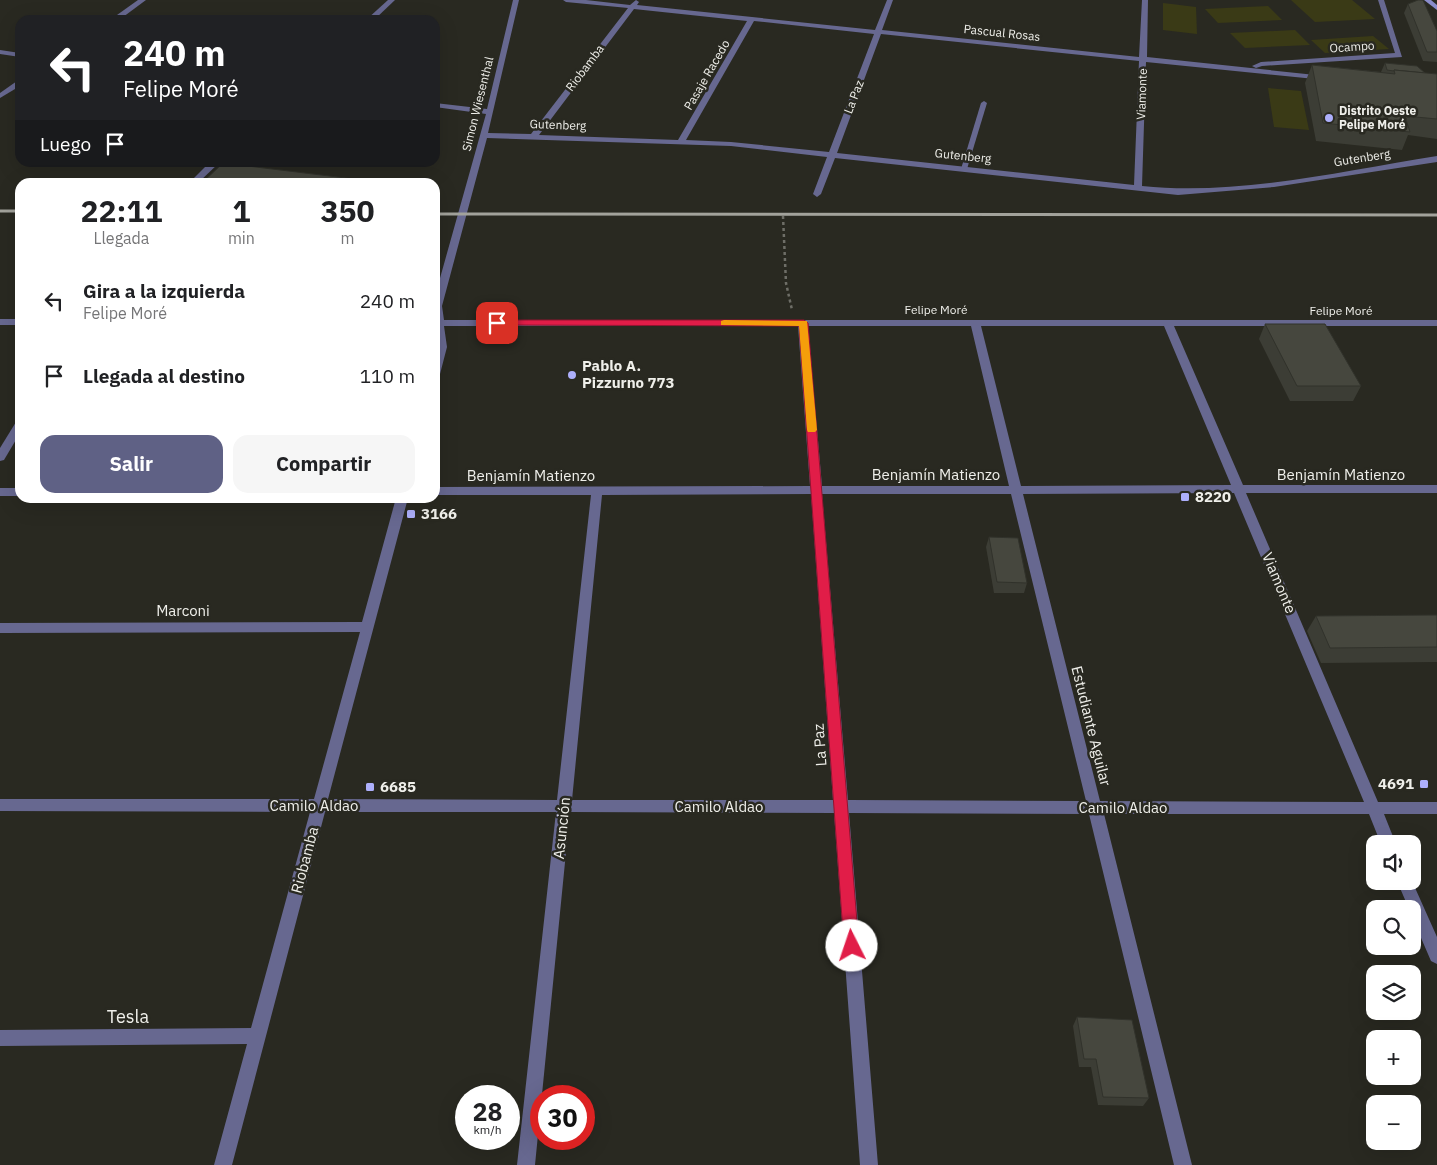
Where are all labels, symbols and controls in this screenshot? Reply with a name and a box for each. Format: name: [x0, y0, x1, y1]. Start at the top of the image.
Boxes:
street label: Pascual Rosas: [963, 21, 1041, 44]
text: 240 m: [123, 30, 226, 76]
icon: left: [40, 35, 105, 100]
street label: Pasaje Racedo: [680, 37, 733, 112]
street label: Ocampo: [1329, 37, 1375, 56]
street label: Riobamba: [562, 41, 607, 94]
street label: Simon Wiesenthal: [458, 55, 497, 153]
street label: Viamonte: [1133, 68, 1150, 120]
text: Felipe Moré: [123, 74, 239, 103]
street label: La Paz: [840, 78, 867, 116]
place label: Distrito Oeste Pelipe Moré: [1339, 103, 1417, 132]
marker: Distrito Oeste Pelipe Moré: [1323, 112, 1335, 124]
street label: Gutenberg: [529, 116, 587, 133]
icon: arrive: [101, 130, 129, 158]
text: Luego: [40, 132, 91, 156]
street label: Gutenberg: [934, 145, 993, 166]
street label: Gutenberg: [1333, 146, 1392, 169]
text: 22:11: [81, 191, 162, 230]
text: 1: [232, 191, 250, 230]
text: 350: [320, 191, 374, 230]
text: Llegada: [93, 228, 149, 248]
text: min: [228, 228, 255, 248]
text: m: [340, 228, 354, 248]
text: Gira a la izquierda: [83, 279, 245, 303]
icon: left: [40, 287, 68, 315]
text: 240 m: [360, 289, 415, 313]
pin: [476, 302, 518, 344]
street label: Felipe Moré: [904, 302, 968, 317]
text: Felipe Moré: [83, 303, 167, 323]
street label: Felipe Moré: [1309, 303, 1373, 318]
icon: arrive: [483, 309, 511, 337]
place label: Pablo A. Pizzurno 773: [582, 356, 675, 392]
icon: arrive: [40, 362, 68, 390]
text: Llegada al destino: [83, 364, 245, 388]
text: 110 m: [360, 364, 415, 388]
marker: Pablo A. Pizzurno 773: [566, 369, 578, 381]
button: Salir: [40, 435, 223, 493]
button: Compartir: [233, 435, 415, 493]
street label: Benjamín Matienzo: [872, 465, 1000, 484]
street label: Benjamín Matienzo: [1277, 465, 1405, 484]
street label: Benjamín Matienzo: [467, 466, 595, 485]
place label: 8220: [1195, 487, 1231, 506]
marker: 8220: [1179, 491, 1191, 503]
place label: 3166: [421, 504, 457, 523]
marker: 3166: [405, 508, 417, 520]
street label: Viamonte: [1258, 549, 1301, 616]
street label: Marconi: [156, 601, 210, 620]
street label: Estudiante Aguilar: [1067, 664, 1116, 788]
street label: La Paz: [809, 723, 830, 767]
place label: 4691: [1378, 774, 1414, 793]
place label: 6685: [380, 777, 416, 796]
marker: 4691: [1418, 778, 1430, 790]
marker: 6685: [364, 781, 376, 793]
street label: Camilo Aldao: [270, 796, 359, 815]
street label: Asunción: [549, 796, 574, 860]
street label: Camilo Aldao: [675, 797, 764, 816]
street label: Camilo Aldao: [1079, 798, 1168, 817]
street label: Riobamba: [287, 824, 323, 895]
map controls: [1366, 835, 1421, 1150]
button: sound: [1366, 835, 1421, 890]
button: search: [1366, 900, 1421, 955]
position arrow: [825, 919, 877, 971]
button: layers: [1366, 965, 1421, 1020]
street label: Tesla: [107, 1005, 150, 1028]
button: +: [1366, 1030, 1421, 1085]
speed limit sign: 30: [530, 1085, 595, 1150]
text: 28: [472, 1095, 503, 1128]
button: −: [1366, 1095, 1421, 1150]
text: km/h: [473, 1122, 502, 1137]

